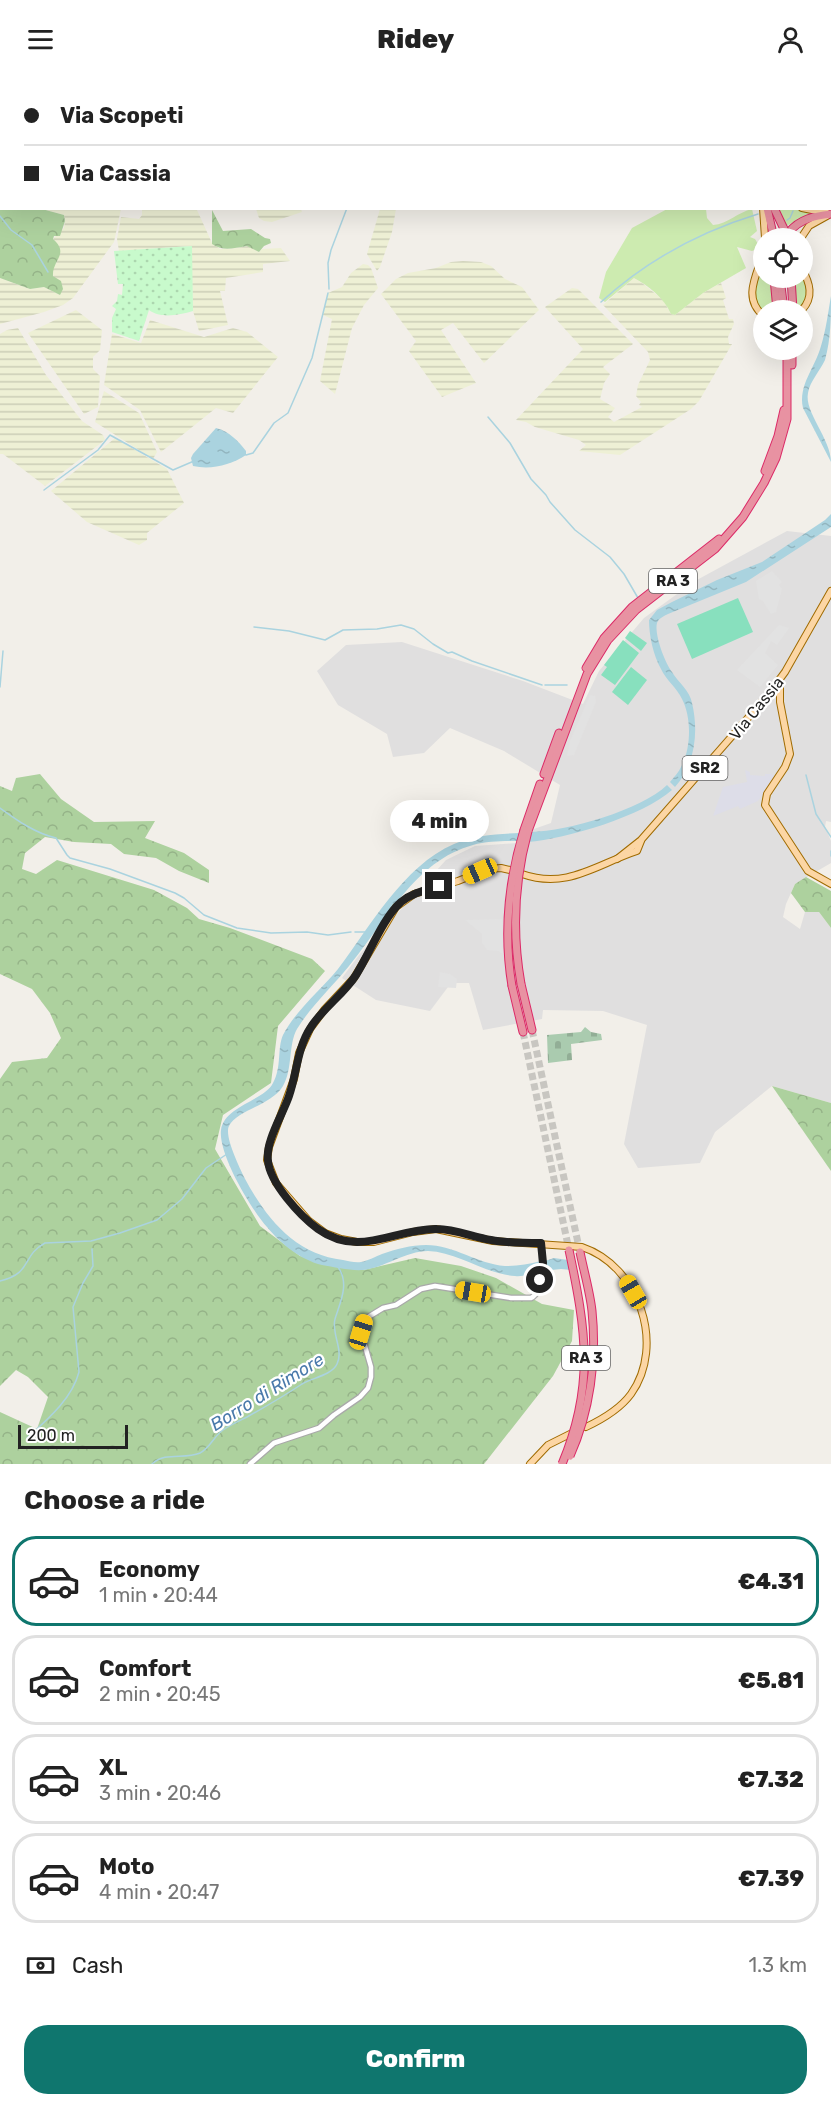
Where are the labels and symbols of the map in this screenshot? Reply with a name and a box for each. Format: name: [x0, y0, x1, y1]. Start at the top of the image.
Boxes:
road number: RA 3: [649, 569, 697, 593]
street label: Via Cassia: [725, 673, 788, 744]
road number: SR2: [682, 756, 728, 780]
callout: 4 min: [390, 799, 488, 841]
car: [460, 855, 500, 887]
route end: [425, 872, 452, 899]
route start: [526, 1266, 553, 1293]
car: [616, 1272, 650, 1312]
car: [454, 1280, 492, 1304]
car: [347, 1312, 375, 1352]
road number: RA 3: [562, 1346, 610, 1370]
water label: Borro di Rimore: [206, 1348, 328, 1436]
scale bar: [18, 1422, 128, 1450]

